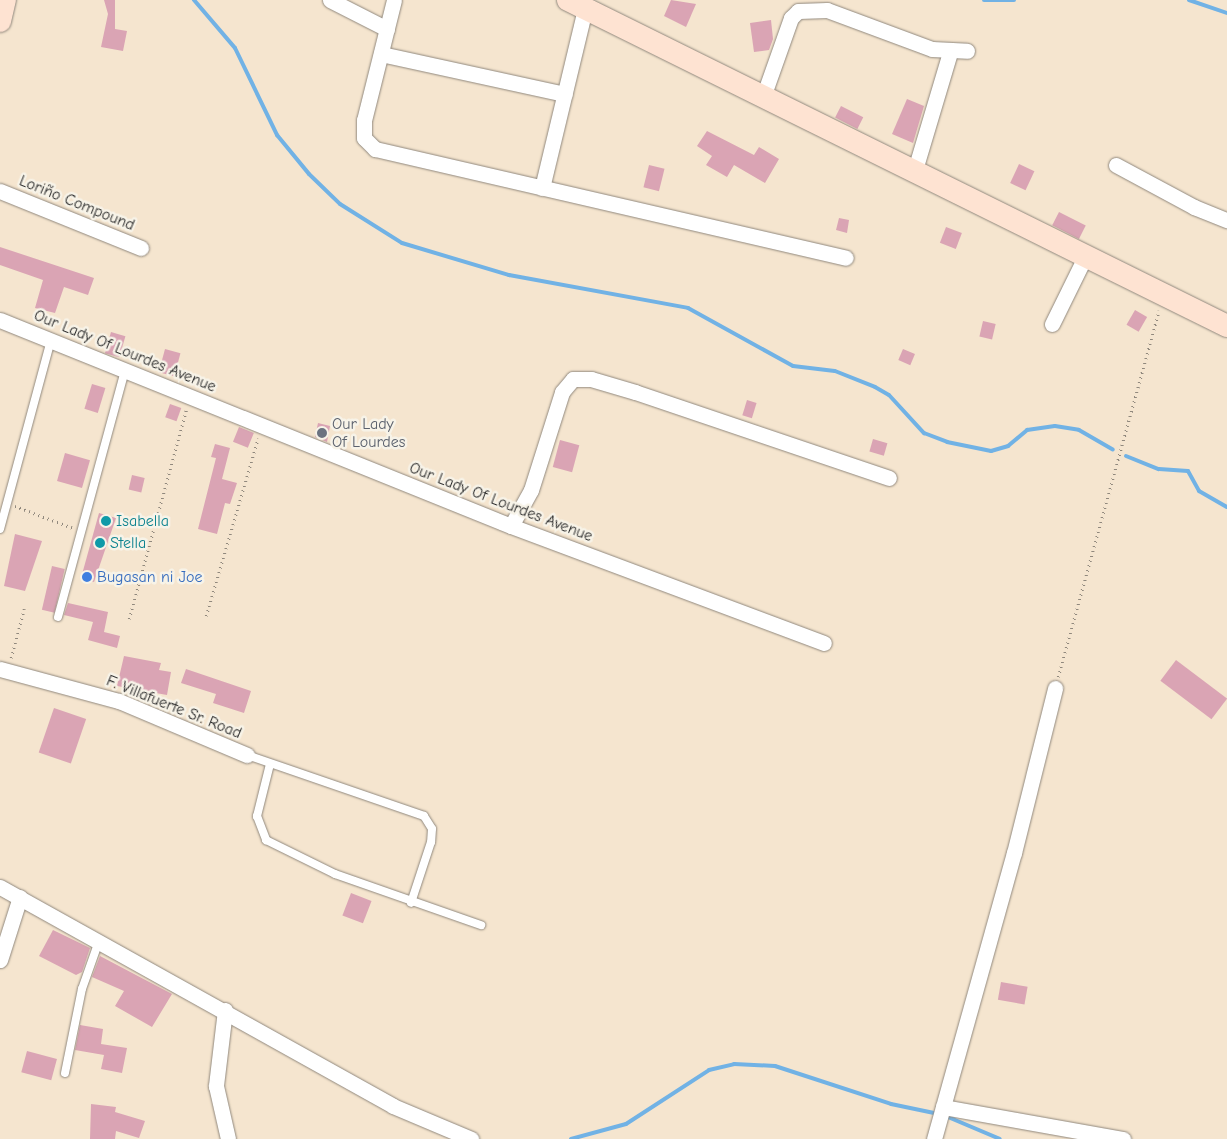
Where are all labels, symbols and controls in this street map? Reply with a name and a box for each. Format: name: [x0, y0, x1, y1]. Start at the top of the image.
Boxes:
street label: Loriño Compound: [16, 171, 138, 235]
street label: Our Lady Of Lourdes Avenue: [31, 306, 219, 396]
place label: Our Lady Of Lourdes: [332, 414, 405, 452]
marker: Our Lady Of Lourdes: [316, 427, 328, 439]
street label: Our Lady Of Lourdes Avenue: [407, 458, 595, 546]
place label: Isabella: [116, 511, 169, 531]
marker: Isabella: [100, 515, 112, 527]
place label: Stella: [110, 533, 146, 553]
marker: Stella: [94, 537, 106, 549]
place label: Bugasan ni Joe: [97, 567, 203, 587]
marker: Bugasan ni Joe: [81, 571, 93, 583]
street label: F. Villafuerte Sr. Road: [104, 671, 244, 743]

